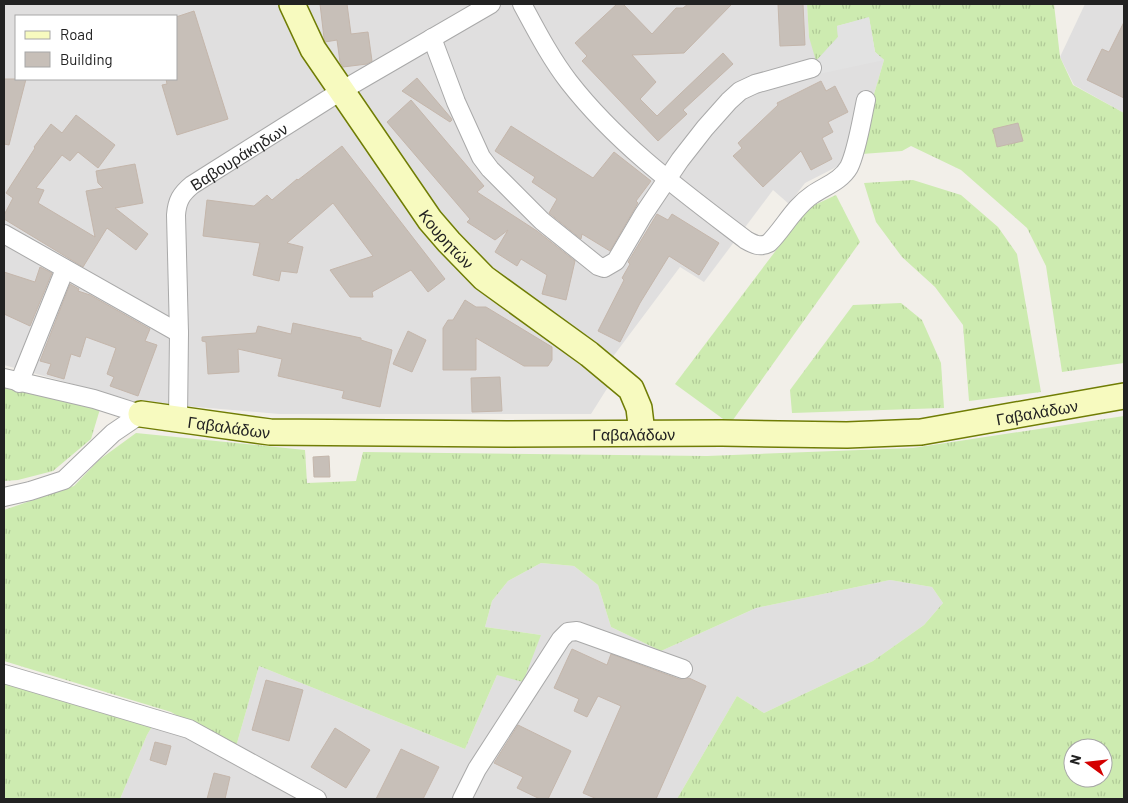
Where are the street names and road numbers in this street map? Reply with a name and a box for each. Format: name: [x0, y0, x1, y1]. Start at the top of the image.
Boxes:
street label: Βαβουράκηδων: [186, 118, 291, 194]
street label: Κουρητών: [416, 205, 478, 272]
street label: Γαβαλάδων: [994, 395, 1079, 428]
street label: Γαβαλάδων: [187, 411, 272, 441]
street label: Γαβαλάδων: [592, 424, 675, 443]

